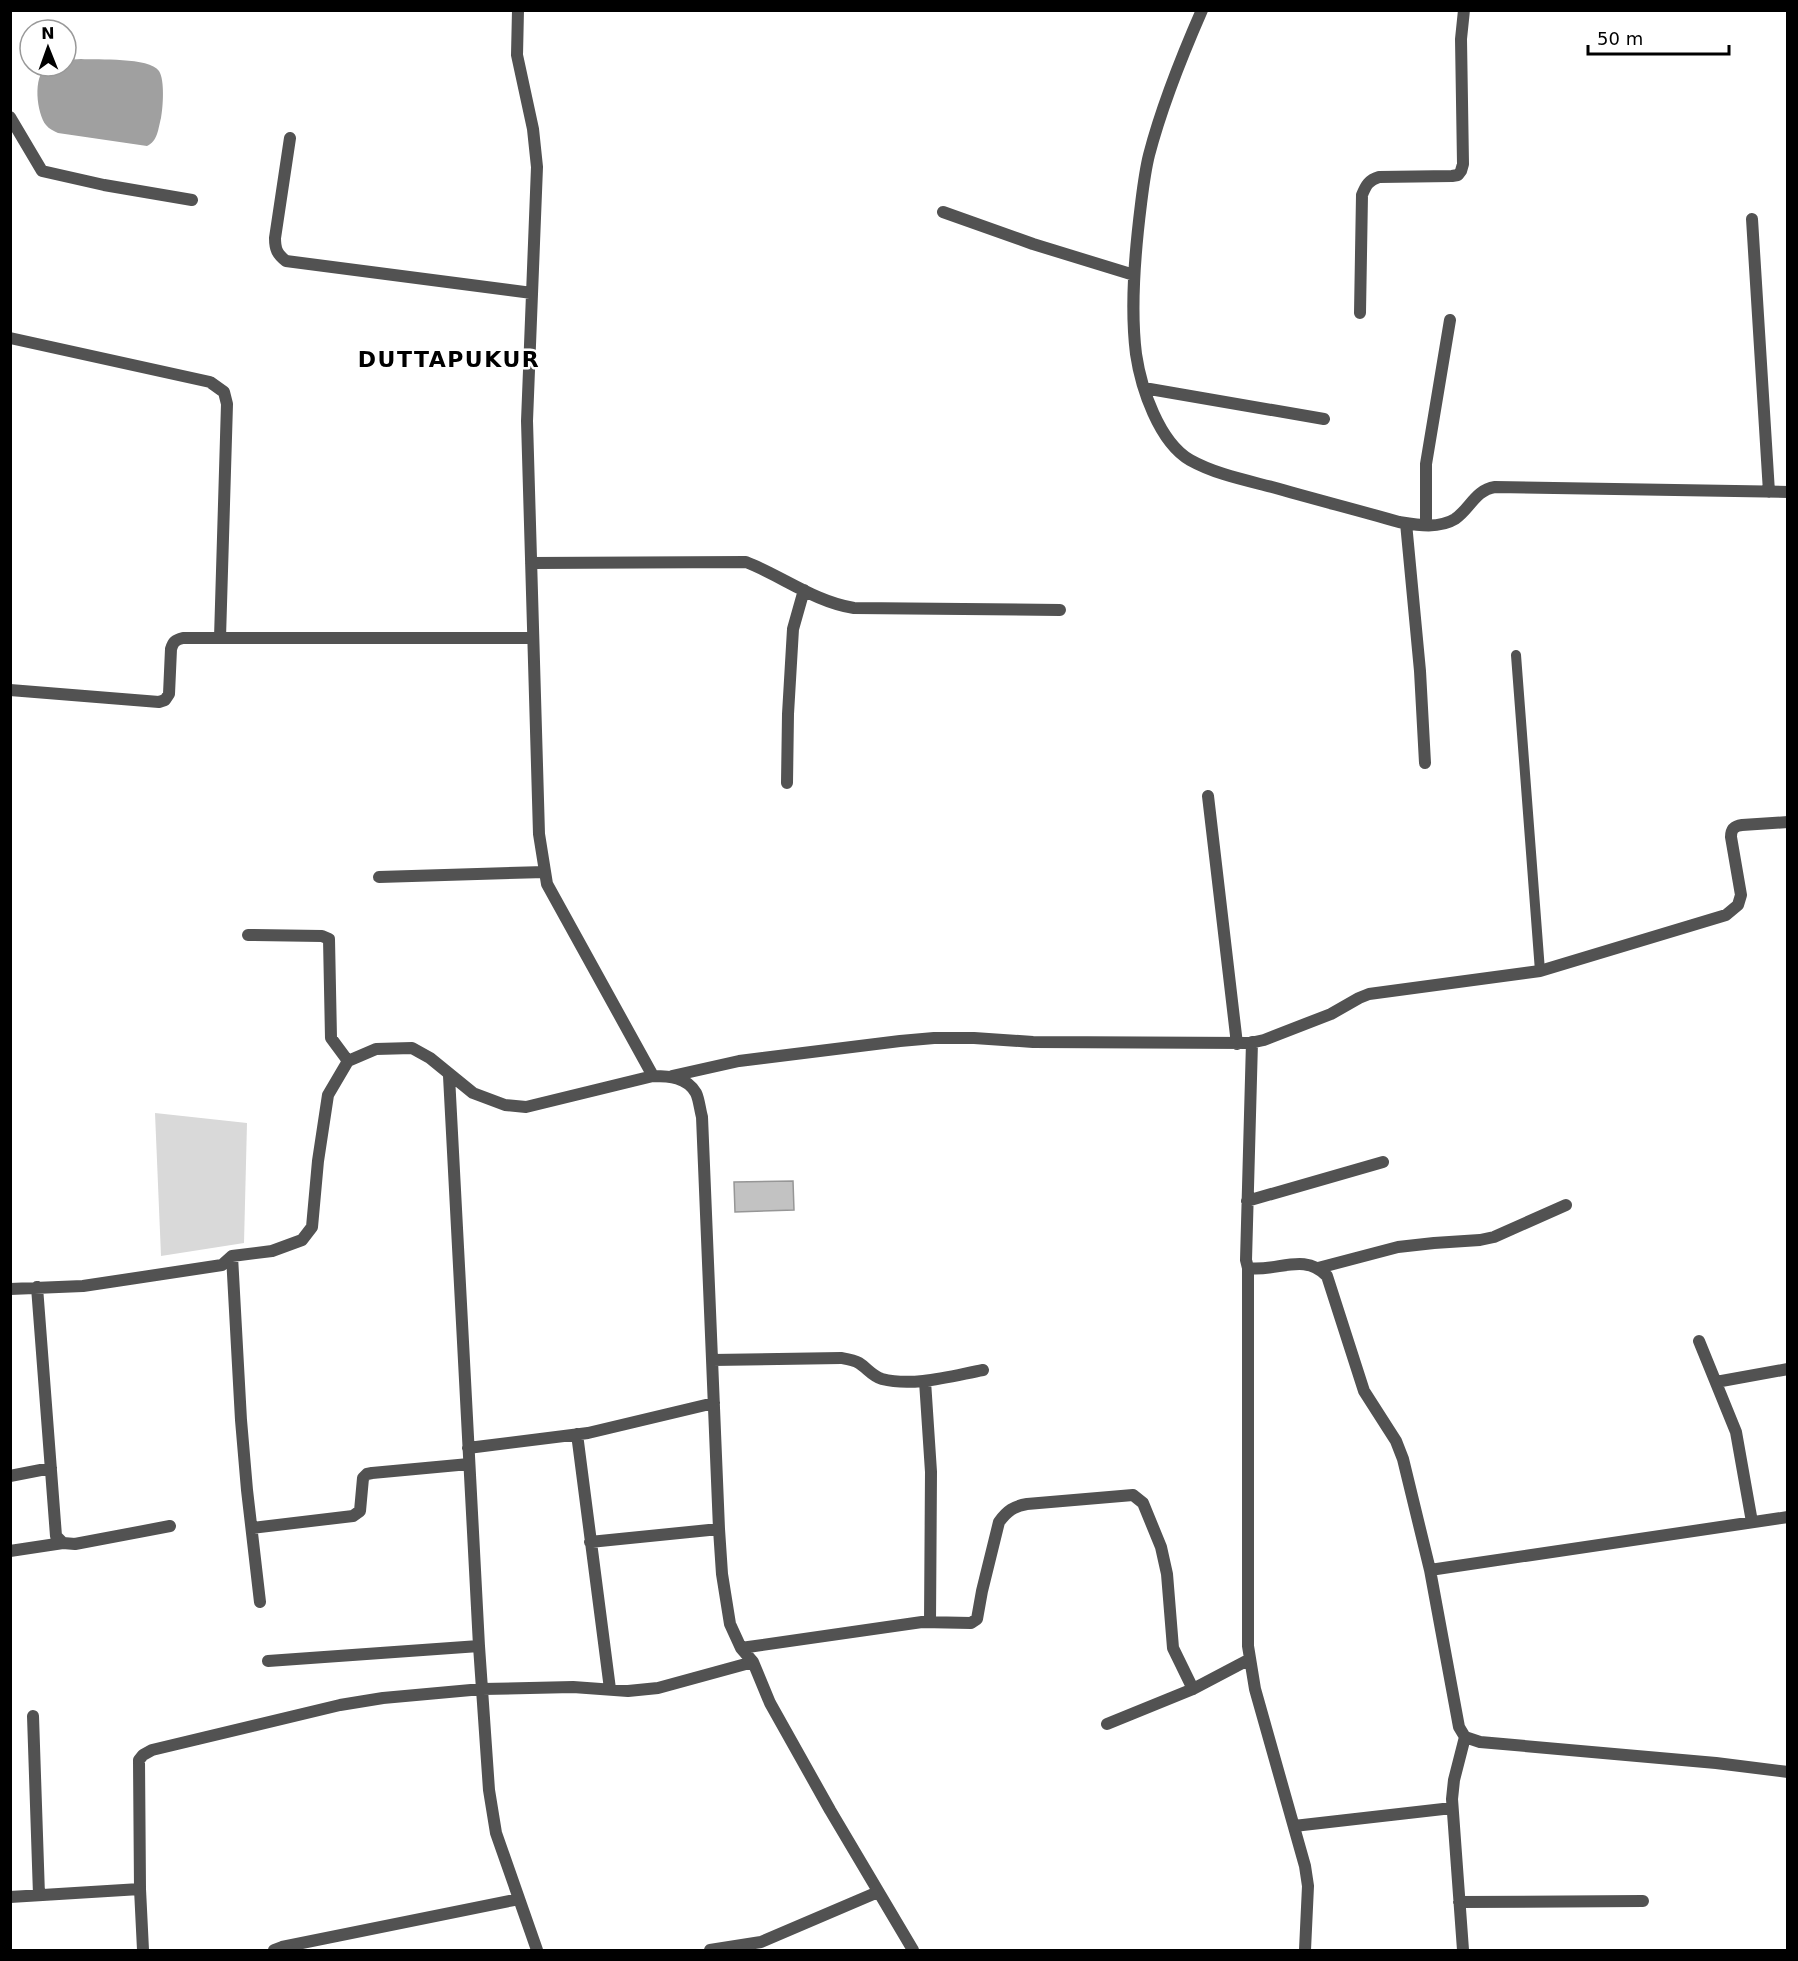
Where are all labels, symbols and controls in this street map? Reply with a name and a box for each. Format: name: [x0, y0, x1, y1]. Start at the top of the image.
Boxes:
north arrow: [18, 18, 78, 78]
scale bar: [1588, 18, 1729, 56]
text: N: [41, 24, 55, 43]
text: 50 m: [1597, 28, 1643, 49]
district label: DUTTAPUKUR: [358, 347, 540, 372]

